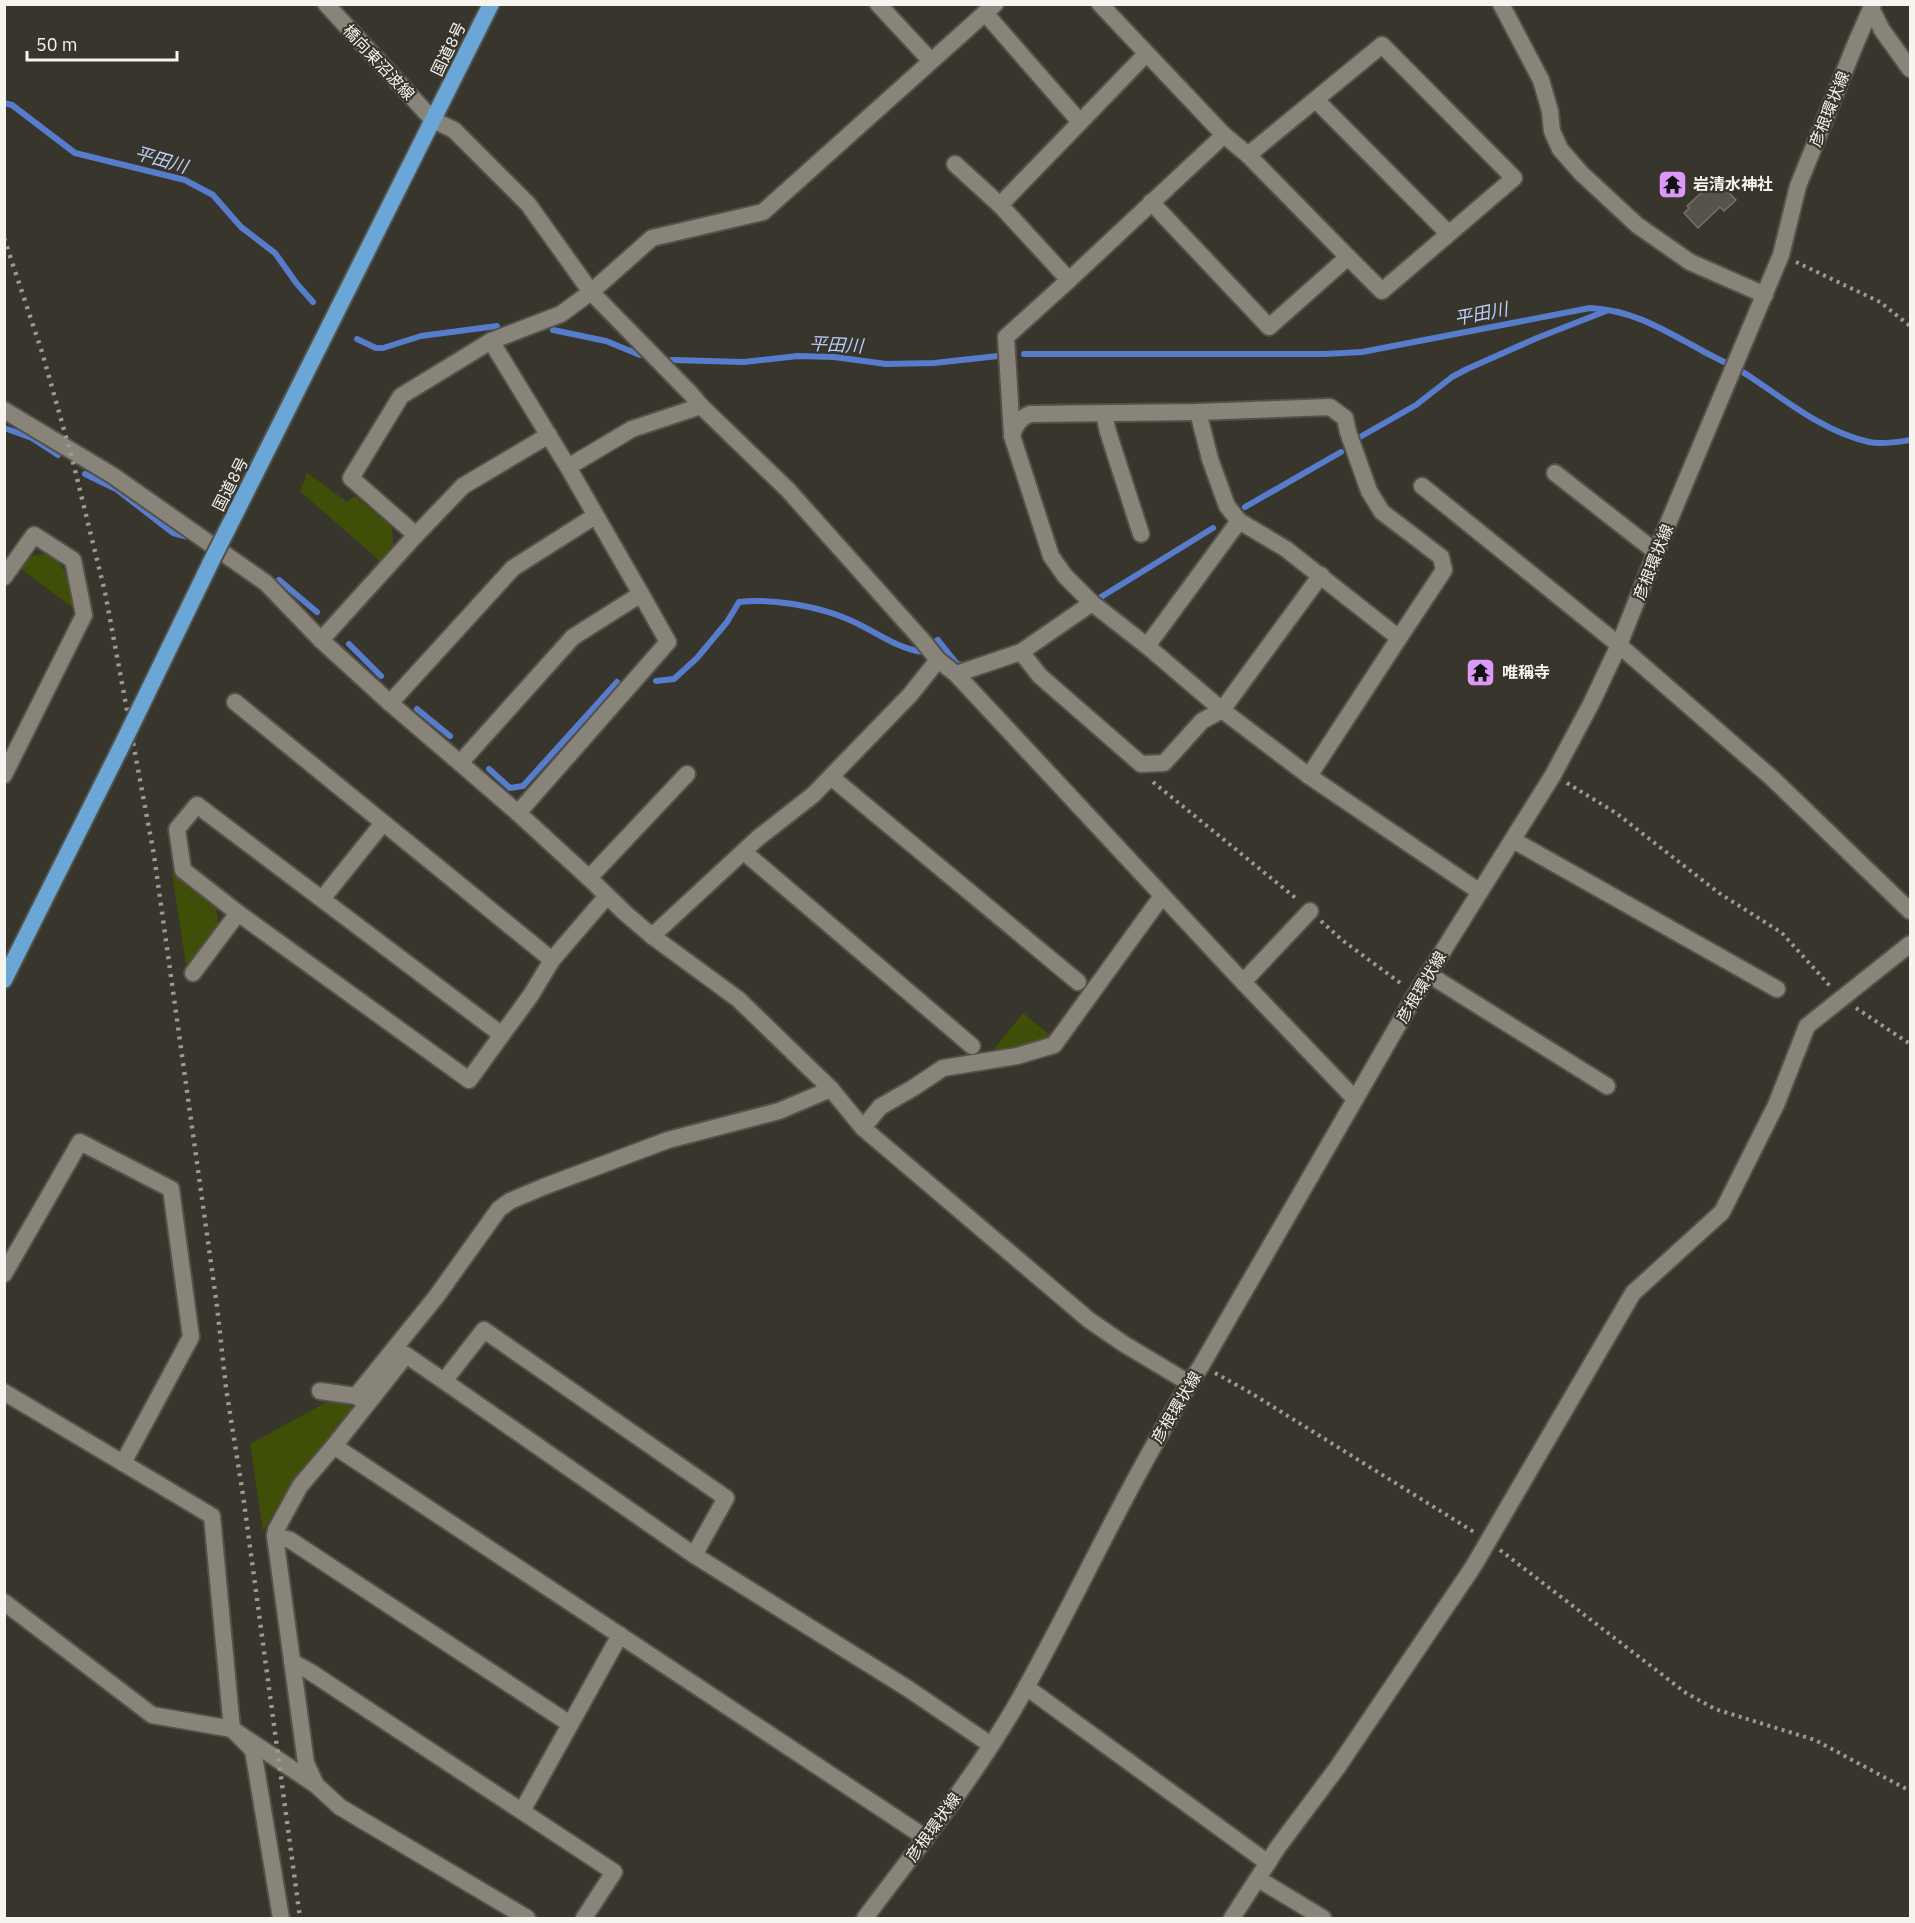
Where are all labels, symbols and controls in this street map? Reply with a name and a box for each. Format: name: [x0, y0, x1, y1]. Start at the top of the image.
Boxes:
street label: 国道8号: [426, 19, 470, 79]
street label: 橋向東沼波線: [339, 20, 419, 104]
scale bar: [27, 24, 177, 62]
text: 50 m: [36, 33, 78, 56]
street label: 彦根環状線: [1805, 68, 1853, 150]
water label: 平田川: [132, 141, 192, 179]
temple icon: 岩清水神社: [1656, 168, 1688, 200]
place label: 岩清水神社: [1693, 174, 1773, 194]
water label: 平田川: [1452, 297, 1512, 330]
water label: 平田川: [808, 332, 866, 358]
street label: 国道8号: [208, 454, 252, 514]
street label: 彦根環状線: [1629, 521, 1677, 603]
temple icon: 唯稱寺: [1465, 656, 1497, 688]
place label: 唯稱寺: [1502, 662, 1550, 682]
street label: 彦根環状線: [1392, 948, 1450, 1026]
street label: 彦根環状線: [1147, 1368, 1205, 1446]
street label: 彦根環状線: [901, 1789, 965, 1865]

